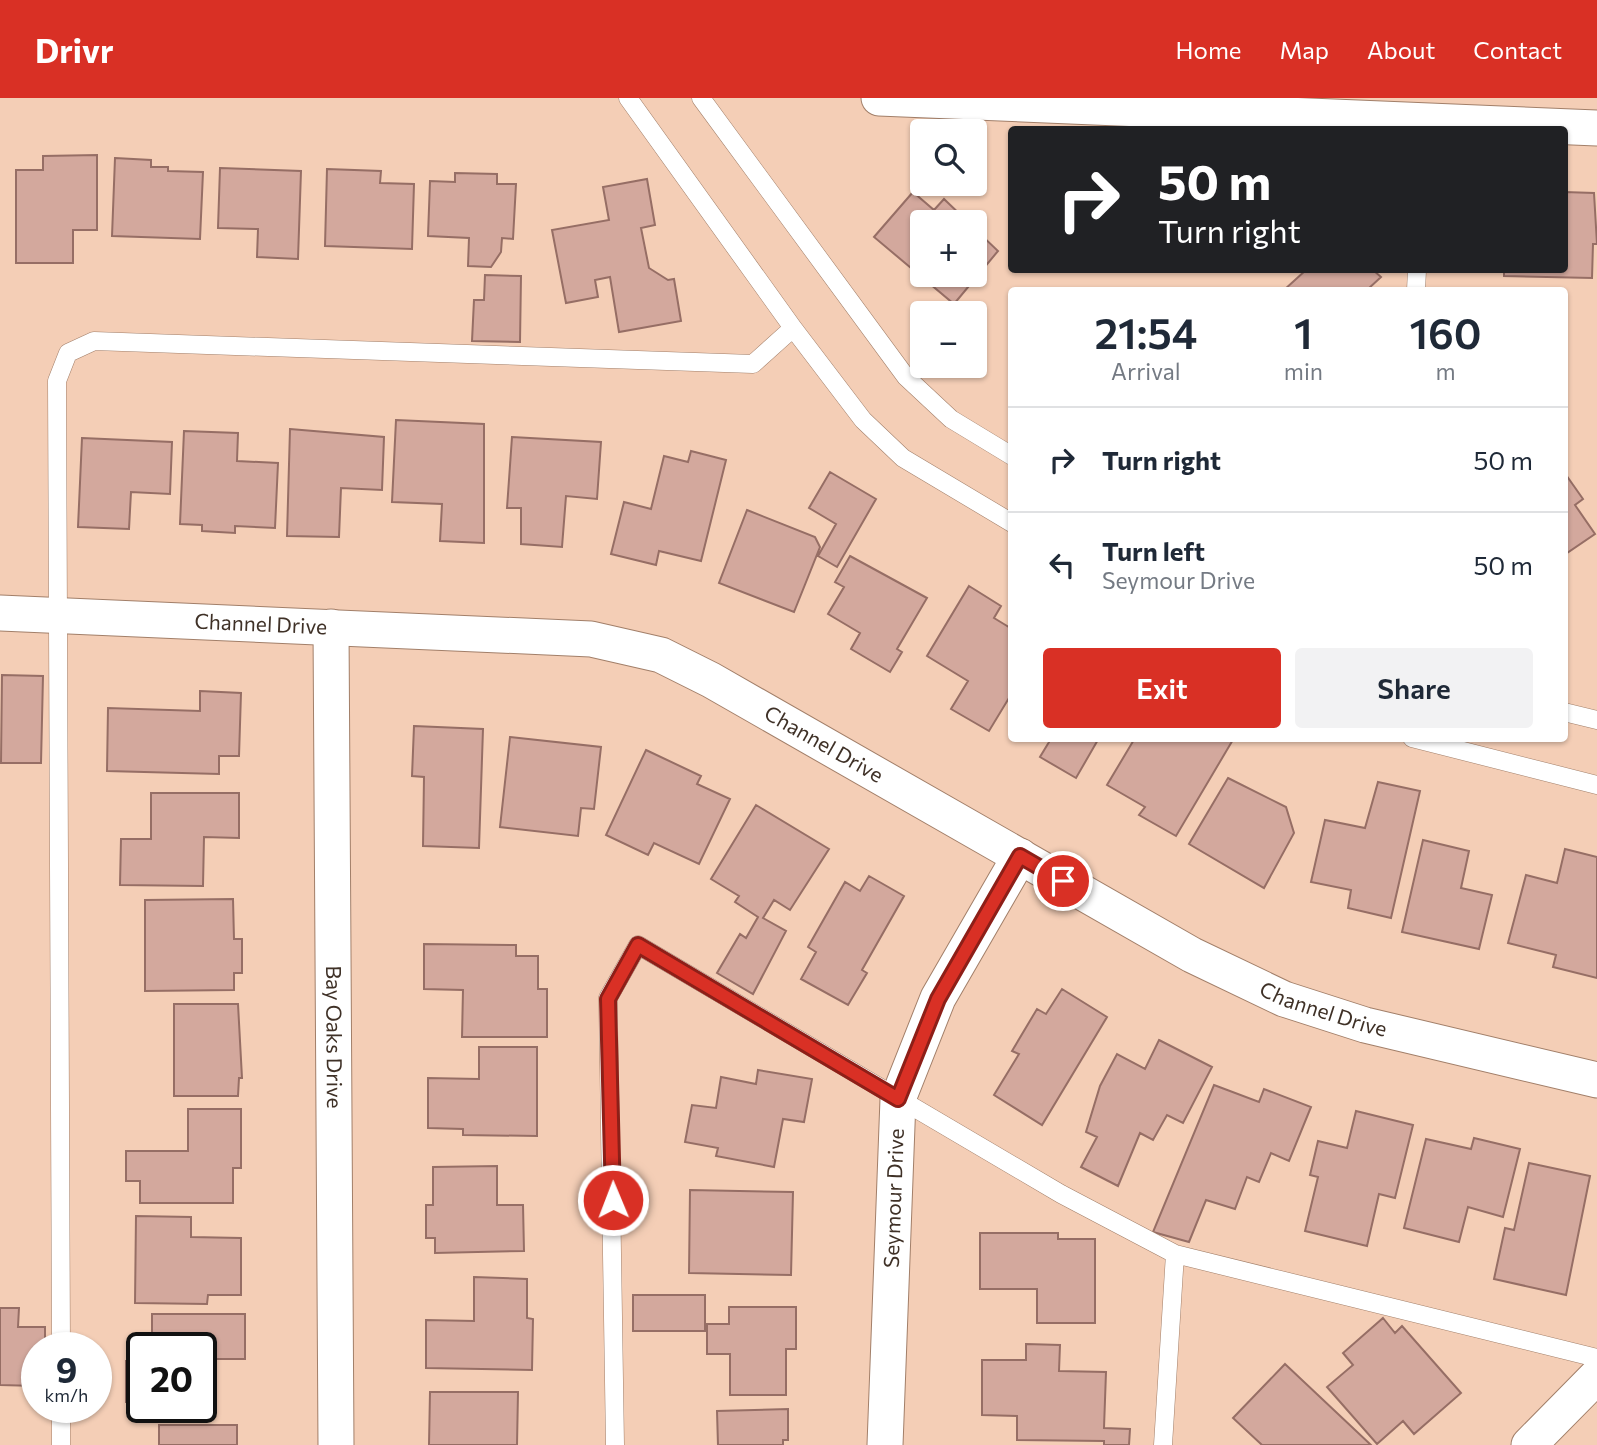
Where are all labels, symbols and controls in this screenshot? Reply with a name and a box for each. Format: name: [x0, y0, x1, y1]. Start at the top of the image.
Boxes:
text: Drivr: [35, 29, 114, 70]
text: Home: [1176, 35, 1242, 64]
text: Map: [1280, 35, 1329, 64]
text: About: [1367, 35, 1435, 64]
text: Contact: [1473, 35, 1562, 64]
map controls: [910, 119, 987, 378]
button: search: [910, 119, 987, 196]
text: 50 m: [1158, 150, 1271, 210]
icon: right: [1043, 154, 1134, 245]
button: +: [910, 210, 987, 287]
text: Turn right: [1158, 210, 1301, 250]
button: −: [910, 301, 987, 378]
text: 21:54: [1094, 306, 1197, 358]
text: 1: [1294, 306, 1313, 358]
text: 160: [1409, 306, 1482, 358]
text: Arrival: [1111, 357, 1181, 385]
text: min: [1284, 357, 1323, 385]
text: m: [1435, 357, 1456, 385]
icon: right: [1043, 441, 1081, 479]
text: Turn right: [1102, 444, 1221, 475]
text: 50 m: [1473, 444, 1533, 475]
text: Turn left: [1102, 535, 1205, 566]
icon: left: [1043, 546, 1081, 584]
text: 50 m: [1473, 549, 1533, 580]
text: Seymour Drive: [1102, 566, 1255, 594]
street label: Channel Drive: [194, 608, 328, 638]
button: Exit: [1043, 648, 1281, 728]
button: Share: [1295, 648, 1533, 728]
street label: Channel Drive: [761, 699, 888, 787]
pin: [1033, 851, 1093, 911]
icon: arrive: [1044, 862, 1082, 900]
street label: Bay Oaks Drive: [322, 965, 348, 1109]
street label: Channel Drive: [1256, 975, 1390, 1041]
street label: Seymour Drive: [878, 1128, 908, 1268]
position arrow: [576, 1163, 650, 1237]
speed limit sign: 20: [126, 1332, 217, 1423]
text: 9: [56, 1347, 77, 1390]
text: km/h: [45, 1384, 88, 1406]

